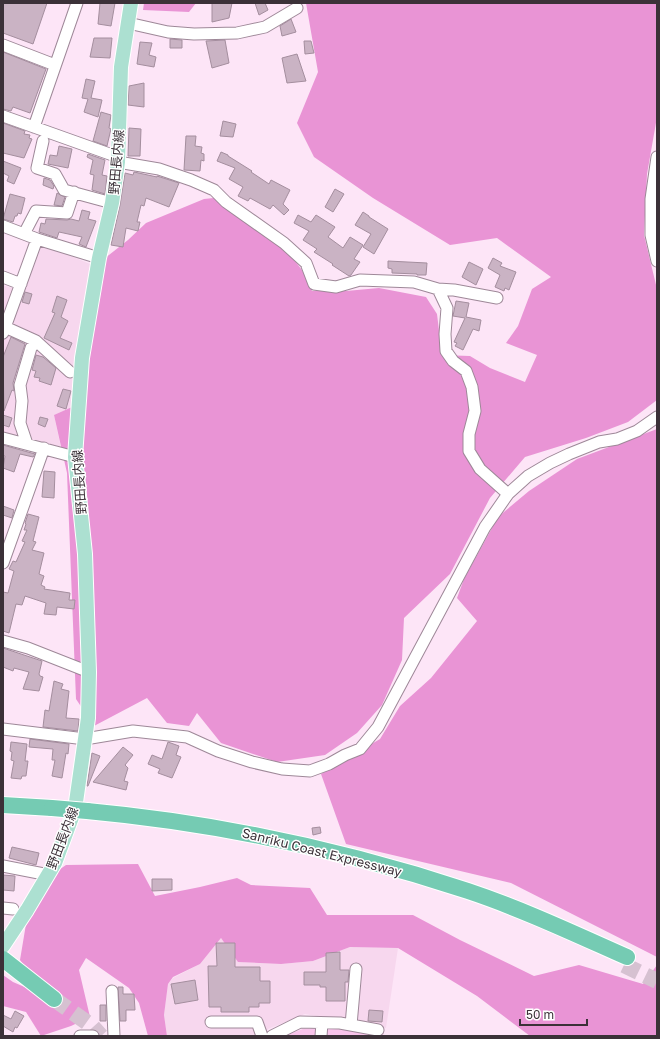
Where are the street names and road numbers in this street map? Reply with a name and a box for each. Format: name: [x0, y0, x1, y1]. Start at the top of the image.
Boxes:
street label: 野田長内線: [105, 129, 127, 195]
street label: 野田長内線: [69, 449, 89, 515]
street label: 野田長内線: [43, 805, 81, 871]
street label: Sanriku Coast Expressway: [241, 824, 404, 880]

